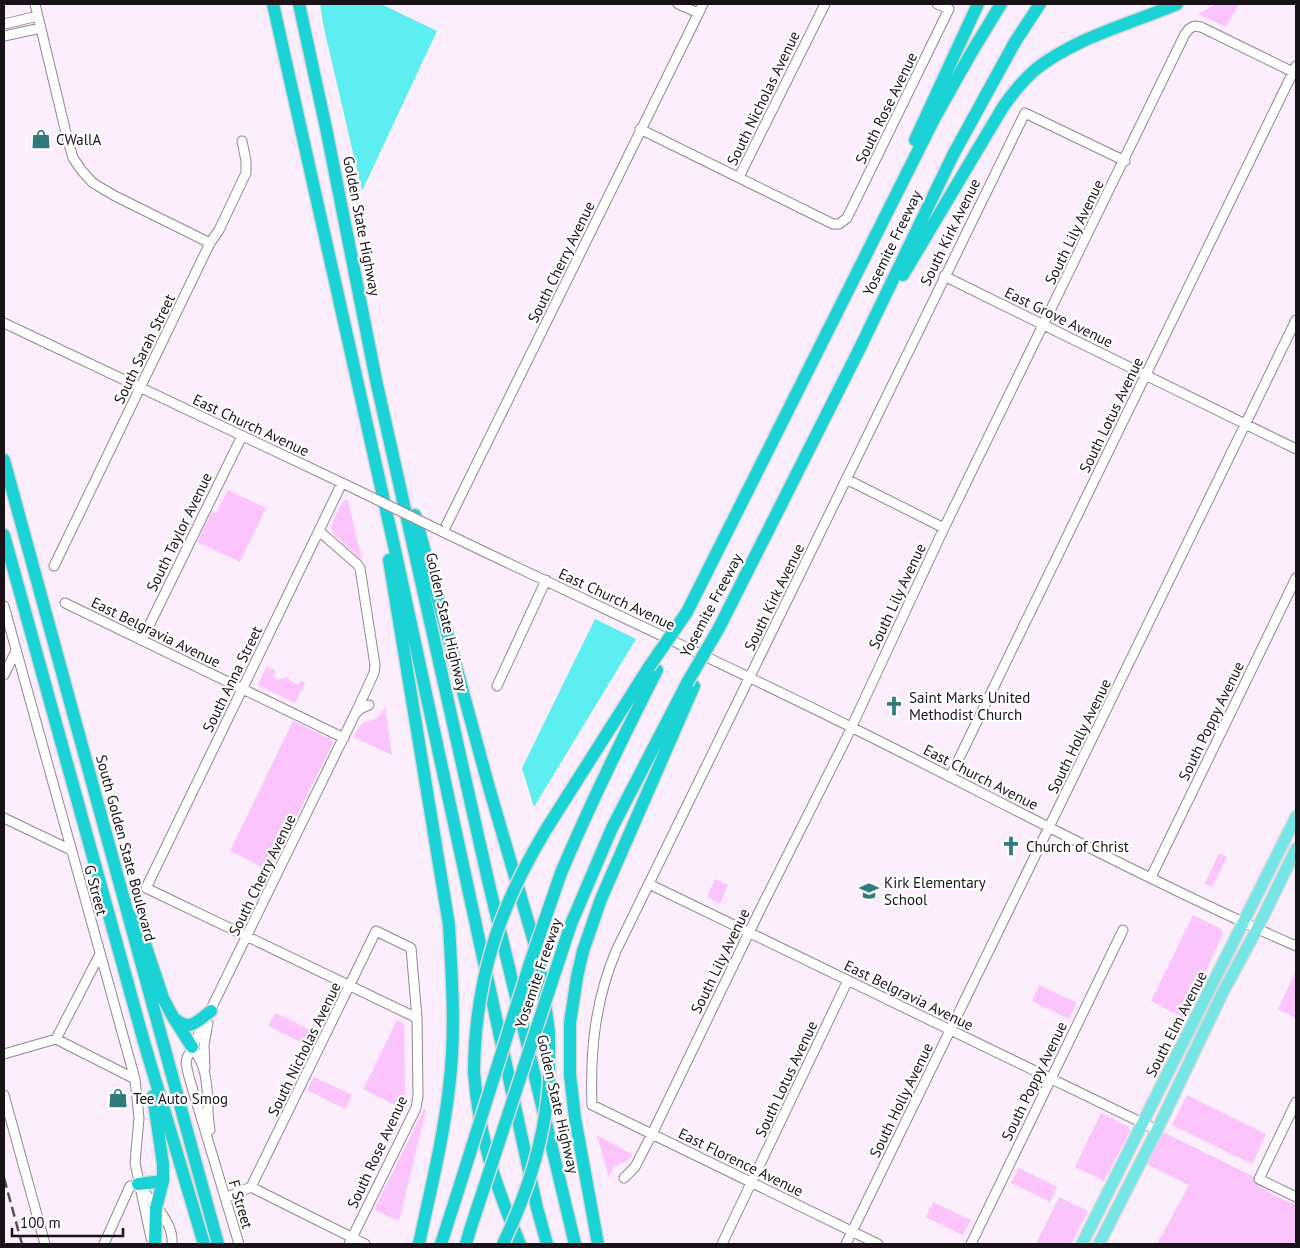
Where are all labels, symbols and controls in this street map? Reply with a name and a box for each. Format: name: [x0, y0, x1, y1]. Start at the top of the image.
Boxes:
street label: South Nicholas Avenue: [722, 28, 804, 168]
street label: South Rose Avenue: [851, 49, 921, 167]
shop icon: CWallA: [30, 128, 52, 150]
place label: CWallA: [56, 130, 101, 149]
street label: Golden State Highway: [339, 154, 385, 298]
street label: South Kirk Avenue: [916, 175, 984, 289]
street label: South Lily Avenue: [1040, 176, 1108, 288]
street label: Yosemite Freeway: [858, 187, 926, 299]
street label: South Cherry Avenue: [523, 198, 599, 326]
street label: East Grove Avenue: [1002, 283, 1116, 351]
street label: South Sarah Street: [109, 291, 179, 407]
street label: South Lotus Avenue: [1075, 354, 1147, 476]
street label: East Church Avenue: [190, 390, 312, 460]
street label: South Taylor Avenue: [142, 469, 216, 595]
street label: South Kirk Avenue: [740, 540, 808, 654]
street label: South Lily Avenue: [864, 540, 930, 652]
street label: Yosemite Freeway: [676, 550, 746, 660]
street label: Golden State Highway: [422, 551, 472, 693]
street label: East Church Avenue: [556, 564, 678, 634]
street label: East Belgravia Avenue: [88, 592, 224, 672]
street label: South Anna Street: [198, 623, 266, 735]
street label: South Poppy Avenue: [1174, 658, 1248, 784]
street label: South Holly Avenue: [1043, 676, 1115, 796]
place label: Saint Marks United Methodist Church: [909, 688, 1030, 724]
church icon: Saint Marks United Methodist Church: [883, 695, 905, 717]
street label: East Church Avenue: [920, 740, 1042, 814]
street label: South Golden State Boulevard: [92, 753, 160, 943]
street label: South Cherry Avenue: [224, 811, 300, 939]
church icon: Church of Christ: [1000, 835, 1022, 857]
place label: Church of Christ: [1026, 837, 1129, 856]
street label: G Street: [80, 863, 112, 917]
place label: Kirk Elementary School: [884, 873, 986, 909]
school or university icon: Kirk Elementary School: [858, 880, 880, 902]
street label: South Lily Avenue: [686, 905, 754, 1017]
street label: Yosemite Freeway: [510, 916, 566, 1030]
street label: East Belgravia Avenue: [841, 955, 977, 1035]
street label: South Elm Avenue: [1141, 968, 1211, 1080]
street label: South Nicholas Avenue: [263, 979, 345, 1119]
street label: South Lotus Avenue: [751, 1018, 821, 1140]
street label: South Poppy Avenue: [997, 1018, 1071, 1144]
street label: Golden State Highway: [533, 1033, 583, 1175]
street label: South Holly Avenue: [865, 1040, 937, 1160]
shop icon: Tee Auto Smog: [107, 1087, 129, 1109]
place label: Tee Auto Smog: [133, 1089, 228, 1108]
street label: South Rose Avenue: [343, 1093, 411, 1211]
street label: East Florence Avenue: [676, 1124, 806, 1200]
street label: F Street: [225, 1177, 257, 1231]
scale bar: [12, 1206, 124, 1238]
text: 100 m: [20, 1213, 61, 1232]

